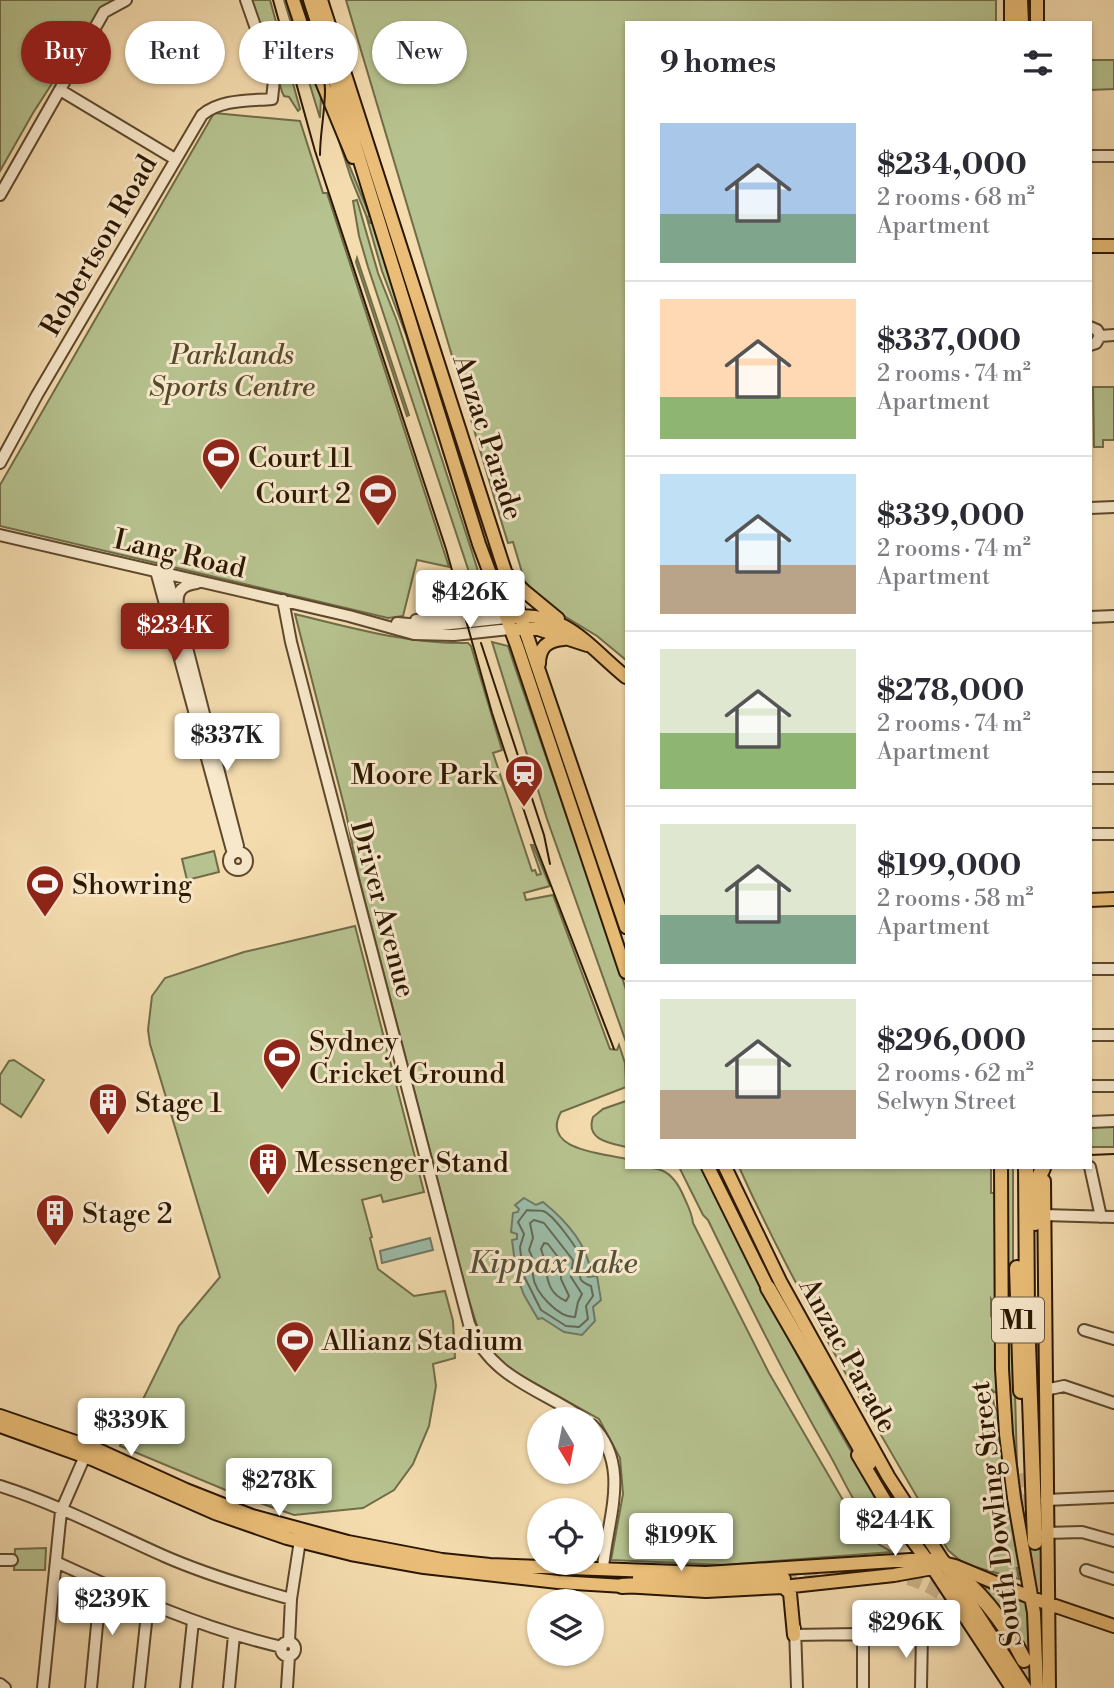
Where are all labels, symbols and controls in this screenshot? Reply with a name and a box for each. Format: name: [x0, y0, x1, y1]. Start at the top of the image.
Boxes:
chip: Buy: [21, 21, 111, 84]
chip: Rent: [125, 21, 225, 84]
chip: Filters: [239, 21, 358, 84]
chip: New: [372, 21, 467, 84]
text: 9 homes: [660, 44, 776, 82]
icon: filters: [1019, 44, 1057, 82]
text: $234,000: [877, 146, 1027, 184]
street label: Robertson Road: [33, 149, 165, 342]
icon: home: [716, 151, 800, 235]
text: 2 rooms · 68 m²: [877, 184, 1035, 212]
text: Apartment: [877, 212, 990, 240]
text: $337,000: [877, 322, 1021, 360]
icon: home: [716, 327, 800, 411]
park label: Parklands Sports Centre: [149, 338, 315, 405]
street label: Anzac Parade: [444, 350, 531, 524]
text: 2 rooms · 74 m²: [877, 360, 1031, 388]
text: Apartment: [877, 388, 990, 416]
sports icon: Court 11: [200, 436, 242, 491]
place label: Court 11: [248, 441, 353, 476]
sports icon: Court 2: [357, 472, 399, 527]
place label: Court 2: [256, 477, 351, 512]
text: $339,000: [877, 497, 1025, 535]
icon: home: [716, 502, 800, 586]
street label: Lang Road: [110, 522, 249, 587]
text: 2 rooms · 74 m²: [877, 535, 1031, 563]
text: Apartment: [877, 563, 990, 591]
pin: $426K: [421, 570, 519, 630]
text: $426K: [432, 579, 508, 607]
pin: $234K: [126, 604, 224, 663]
text: $234K: [137, 612, 213, 640]
text: $278,000: [877, 672, 1024, 710]
icon: home: [716, 677, 800, 761]
text: 2 rooms · 74 m²: [877, 710, 1031, 738]
pin: $337K: [178, 714, 276, 773]
text: $337K: [190, 722, 264, 750]
text: Apartment: [877, 738, 990, 766]
station icon: Moore Park: [503, 753, 545, 808]
place label: Moore Park: [351, 758, 498, 793]
street label: Driver Avenue: [342, 817, 423, 1002]
text: $199,000: [877, 847, 1021, 885]
icon: home: [716, 852, 800, 936]
sports icon: Showring: [24, 863, 66, 918]
place label: Showring: [72, 868, 193, 903]
text: 2 rooms · 58 m²: [877, 885, 1034, 913]
text: Apartment: [877, 913, 990, 941]
text: $296,000: [877, 1022, 1026, 1060]
place label: Sydney Cricket Ground: [309, 1025, 505, 1092]
icon: home: [716, 1027, 800, 1111]
sports icon: Sydney Cricket Ground: [261, 1036, 303, 1091]
text: 2 rooms · 62 m²: [877, 1060, 1034, 1088]
building icon: Stage 1: [87, 1081, 129, 1136]
place label: Stage 1: [135, 1086, 222, 1121]
text: Selwyn Street: [877, 1088, 1017, 1116]
building icon: Messenger Stand: [247, 1141, 289, 1196]
place label: Messenger Stand: [295, 1146, 509, 1181]
building icon: Stage 2: [34, 1192, 76, 1247]
place label: Stage 2: [82, 1197, 173, 1232]
water label: Kippax Lake: [468, 1245, 638, 1283]
street label: Anzac Parade: [790, 1271, 905, 1439]
road number: M1: [992, 1298, 1044, 1343]
sports icon: Allianz Stadium: [274, 1319, 316, 1374]
place label: Allianz Stadium: [321, 1324, 523, 1359]
street label: South Dowling Street: [963, 1379, 1030, 1649]
pin: $339K: [82, 1398, 180, 1458]
text: $339K: [94, 1407, 168, 1435]
north arrow: [527, 1407, 604, 1484]
map controls: [527, 1407, 604, 1666]
pin: $278K: [230, 1458, 328, 1518]
text: $278K: [242, 1467, 316, 1495]
button: locate: [527, 1498, 604, 1575]
pin: $244K: [846, 1498, 944, 1558]
text: $244K: [856, 1507, 934, 1535]
pin: $199K: [632, 1514, 730, 1573]
text: $199K: [645, 1522, 717, 1550]
pin: $239K: [63, 1578, 161, 1637]
text: $239K: [74, 1586, 150, 1614]
button: layers: [527, 1589, 604, 1666]
pin: $296K: [857, 1600, 955, 1660]
text: $296K: [868, 1609, 944, 1637]

